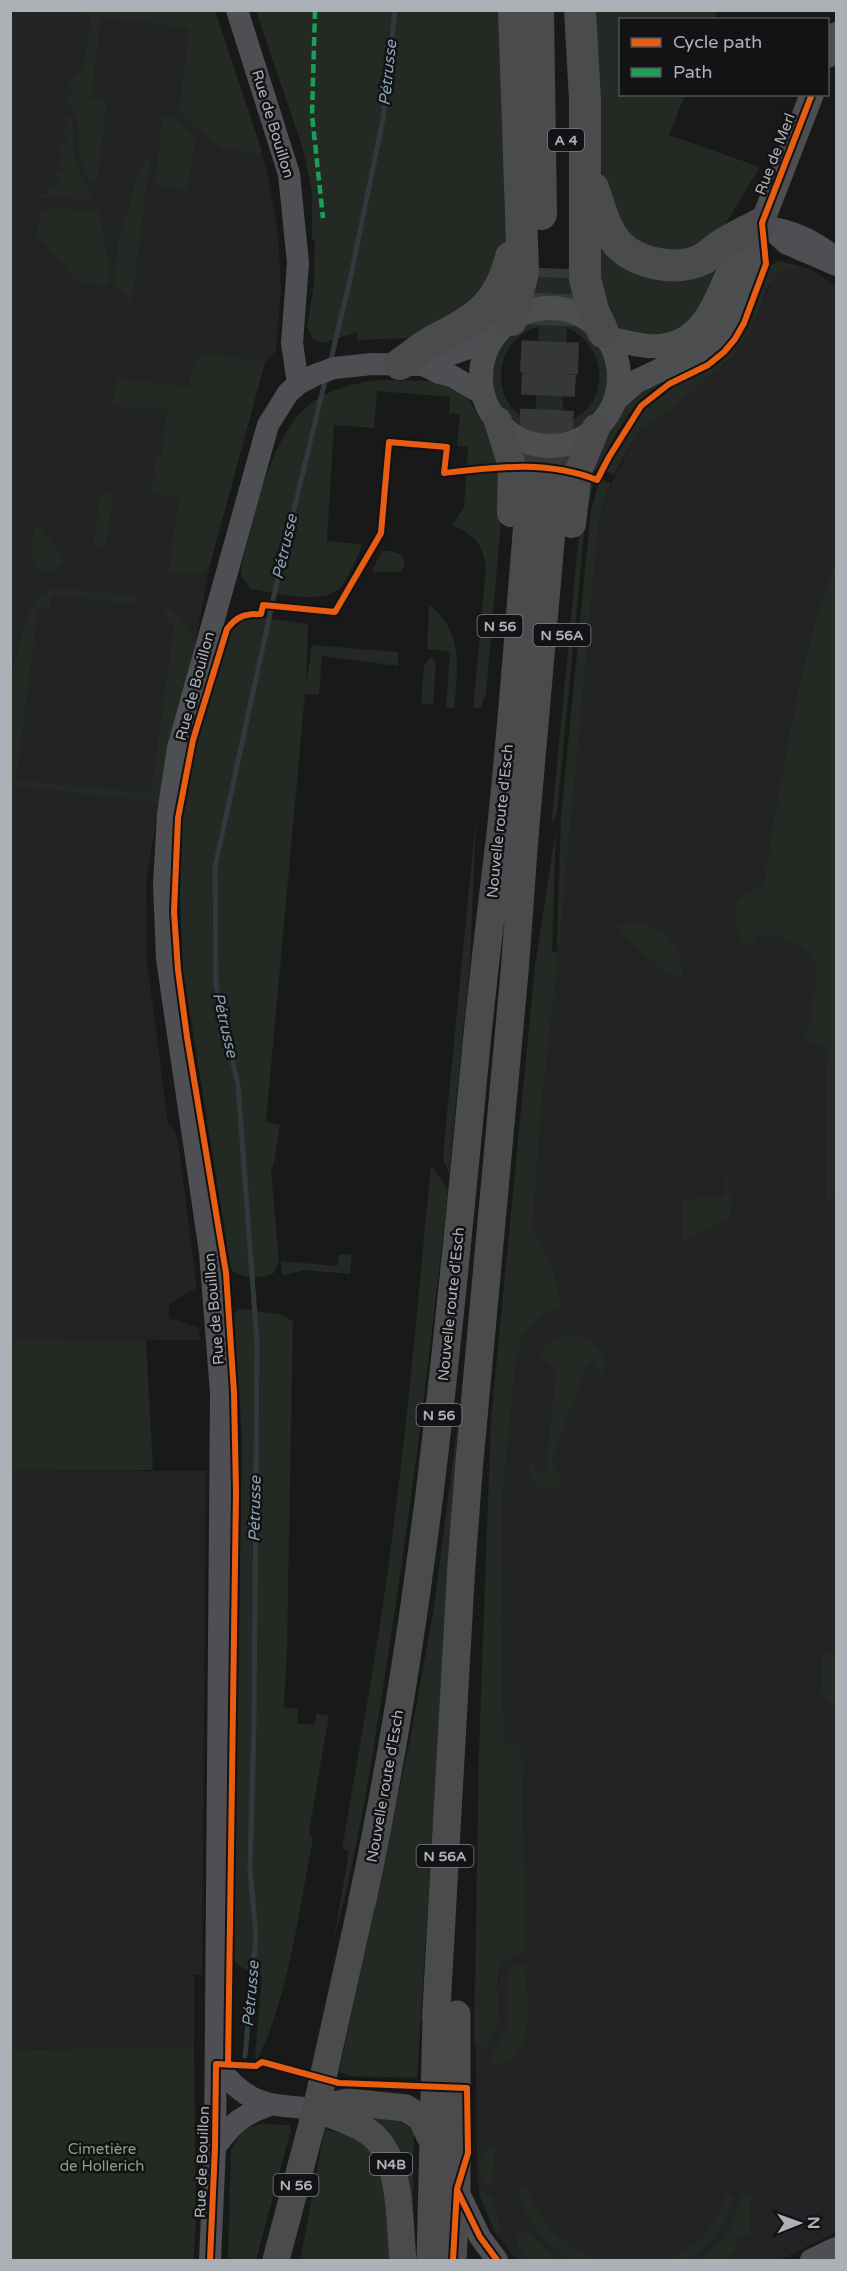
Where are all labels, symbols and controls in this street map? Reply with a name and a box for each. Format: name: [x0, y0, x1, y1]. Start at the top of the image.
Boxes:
legend: [619, 18, 829, 96]
text: Cycle path: [673, 31, 762, 53]
water label: Pétrusse: [375, 38, 401, 107]
text: Path: [673, 61, 712, 83]
street label: Rue de Bouillon: [248, 68, 298, 180]
street label: Rue de Merl: [751, 110, 799, 198]
road number: A 4: [548, 129, 584, 151]
water label: Pétrusse: [268, 512, 302, 581]
road number: N 56: [478, 615, 522, 637]
road number: N 56A: [534, 624, 590, 646]
street label: Rue de Bouillon: [172, 630, 218, 742]
street label: Nouvelle route d'Esch: [483, 743, 517, 899]
water label: Pétrusse: [208, 991, 242, 1060]
street label: Nouvelle route d'Esch: [434, 1226, 468, 1382]
street label: Rue de Bouillon: [200, 1252, 228, 1366]
road number: N 56: [416, 1404, 462, 1426]
water label: Pétrusse: [244, 1475, 266, 1542]
street label: Nouvelle route d'Esch: [363, 1708, 407, 1864]
road number: N 56A: [416, 1845, 474, 1867]
water label: Pétrusse: [238, 1959, 264, 2028]
street label: Rue de Bouillon: [191, 2106, 213, 2218]
park label: Cimetière de Hollerich: [60, 2140, 144, 2175]
road number: N4B: [370, 2153, 412, 2175]
road number: N 56: [274, 2174, 318, 2196]
north arrow: [769, 2193, 829, 2253]
text: N: [803, 2216, 823, 2229]

